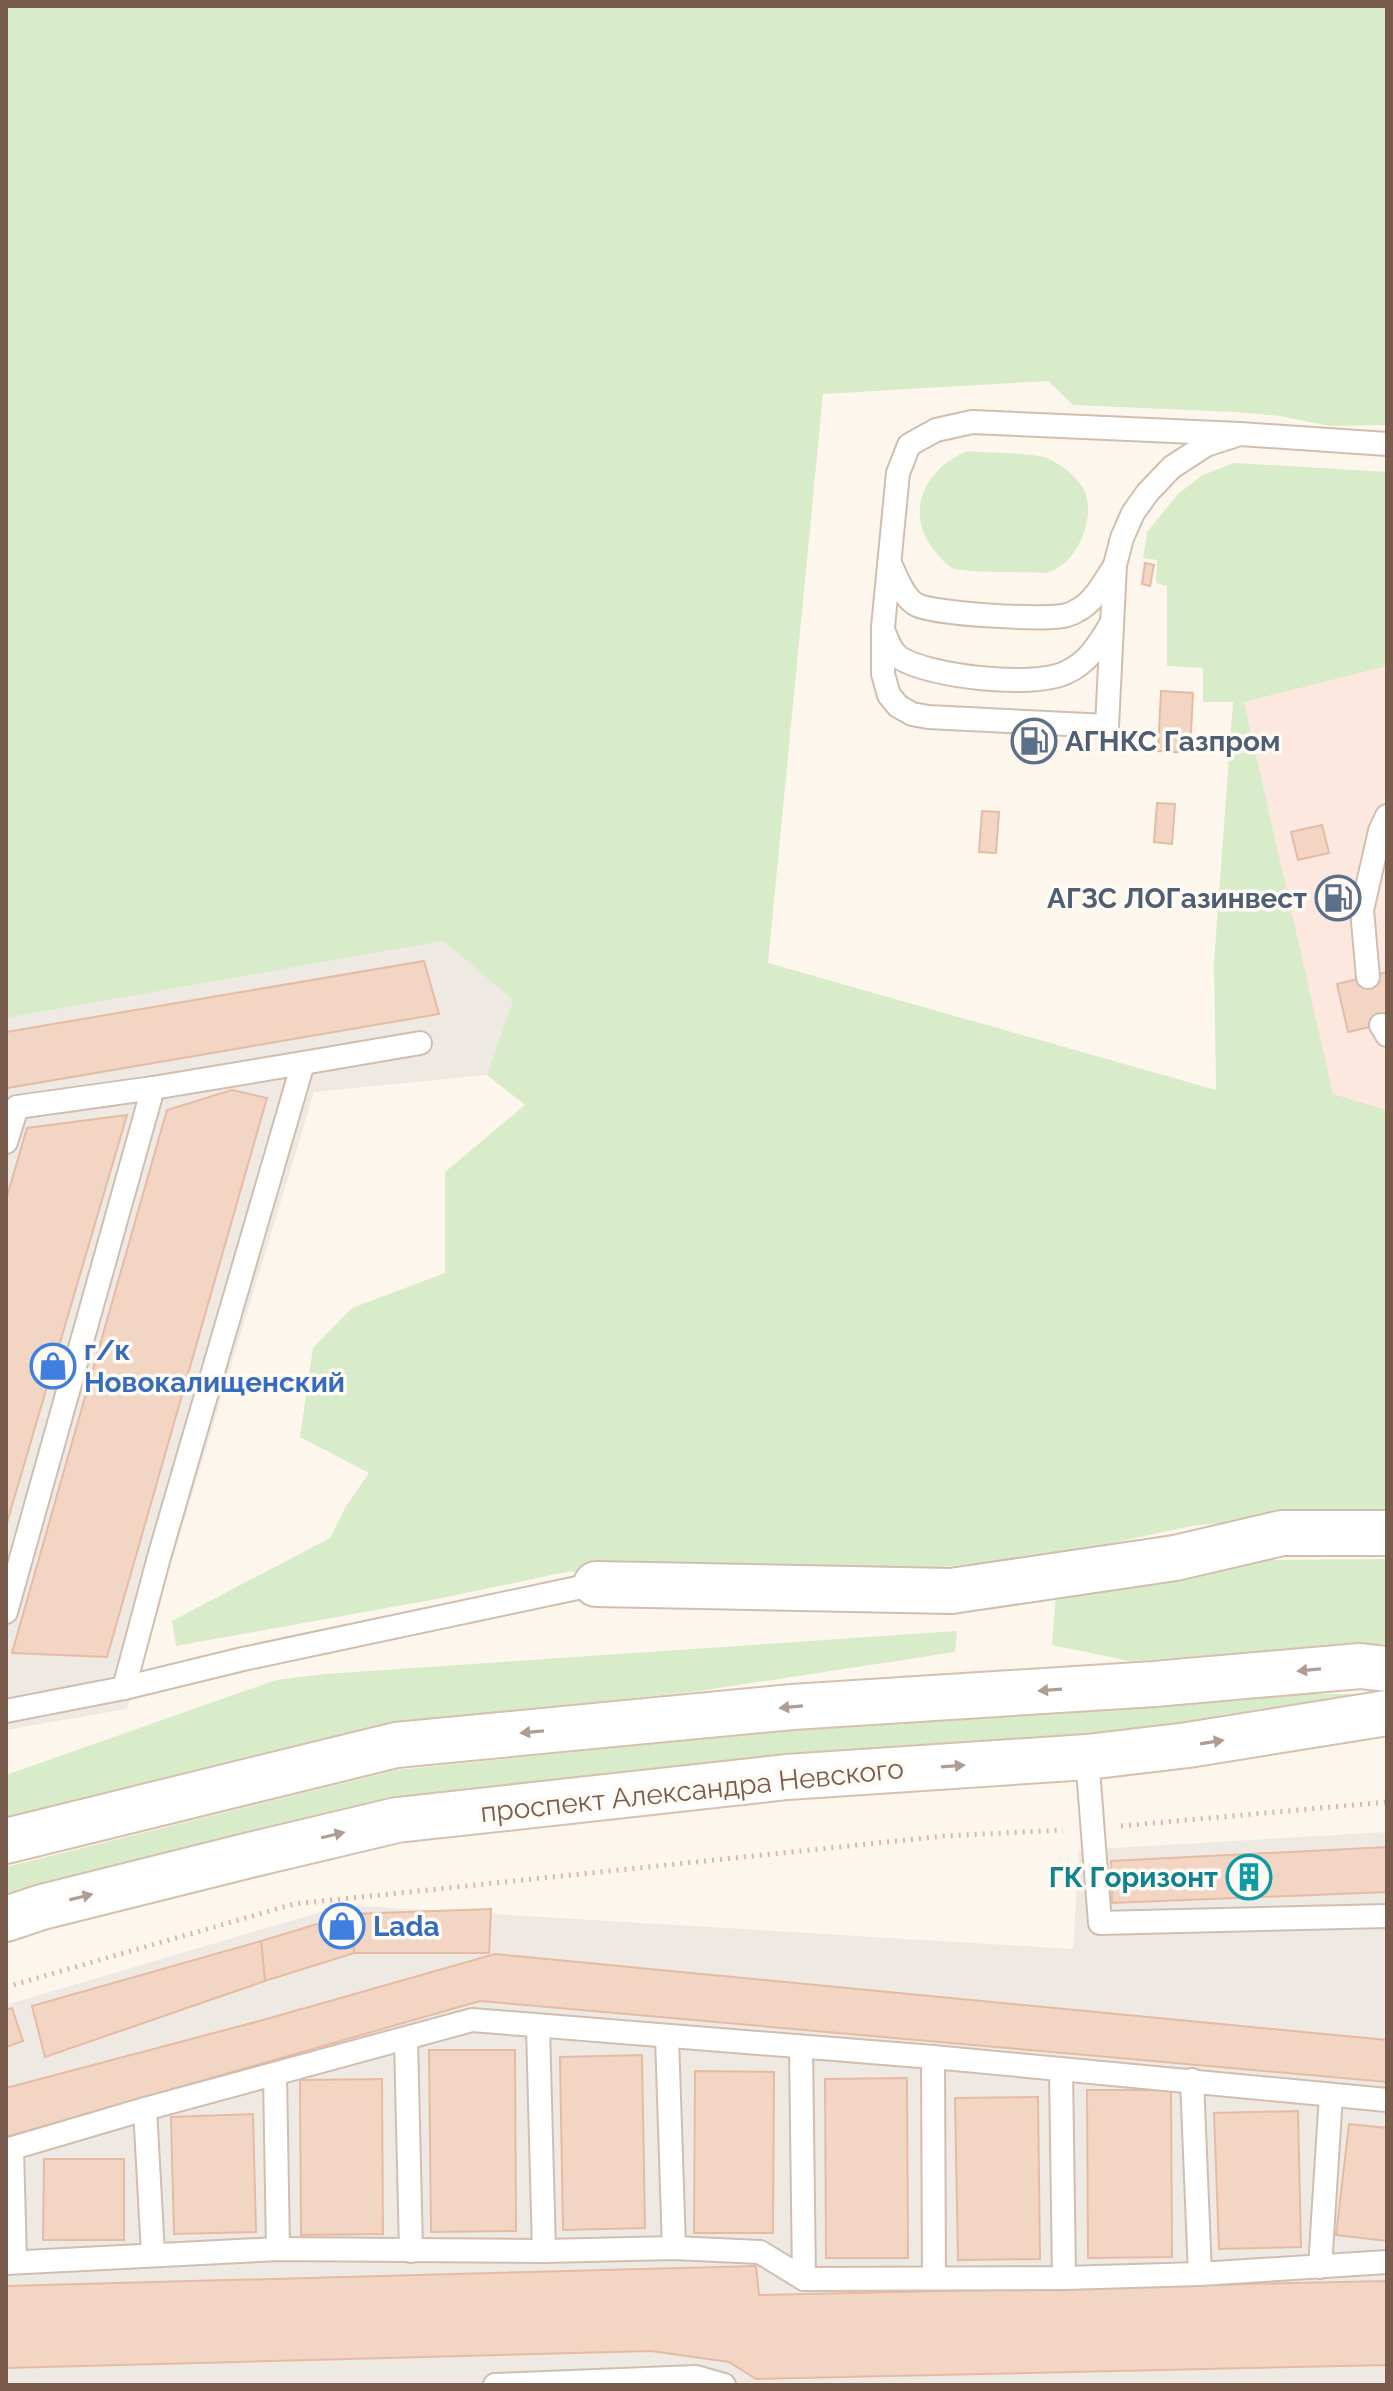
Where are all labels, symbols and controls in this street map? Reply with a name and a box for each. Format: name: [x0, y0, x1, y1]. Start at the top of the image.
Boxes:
fuel station icon: АГНКС Газпром: [1010, 717, 1058, 765]
place label: АГНКС Газпром: [1065, 725, 1280, 758]
fuel station icon: АГЗС ЛОГазинвест: [1314, 874, 1362, 922]
place label: АГЗС ЛОГазинвест: [1047, 882, 1307, 915]
place label: г/к Новокалищенский: [84, 1334, 345, 1399]
shop icon: г/к Новокалищенский: [29, 1342, 77, 1390]
one-way arrow: [1296, 1664, 1321, 1677]
one-way arrow: [1037, 1684, 1062, 1697]
one-way arrow: [778, 1701, 803, 1714]
one-way arrow: [519, 1726, 544, 1739]
one-way arrow: [1199, 1735, 1224, 1747]
street label: проспект Александра Невского: [479, 1752, 905, 1829]
one-way arrow: [941, 1759, 966, 1772]
one-way arrow: [321, 1828, 346, 1841]
building icon: ГК Горизонт: [1225, 1853, 1273, 1901]
place label: ГК Горизонт: [1049, 1861, 1218, 1894]
one-way arrow: [69, 1891, 94, 1903]
shop icon: Lada: [318, 1902, 366, 1950]
place label: Lada: [373, 1910, 440, 1943]

